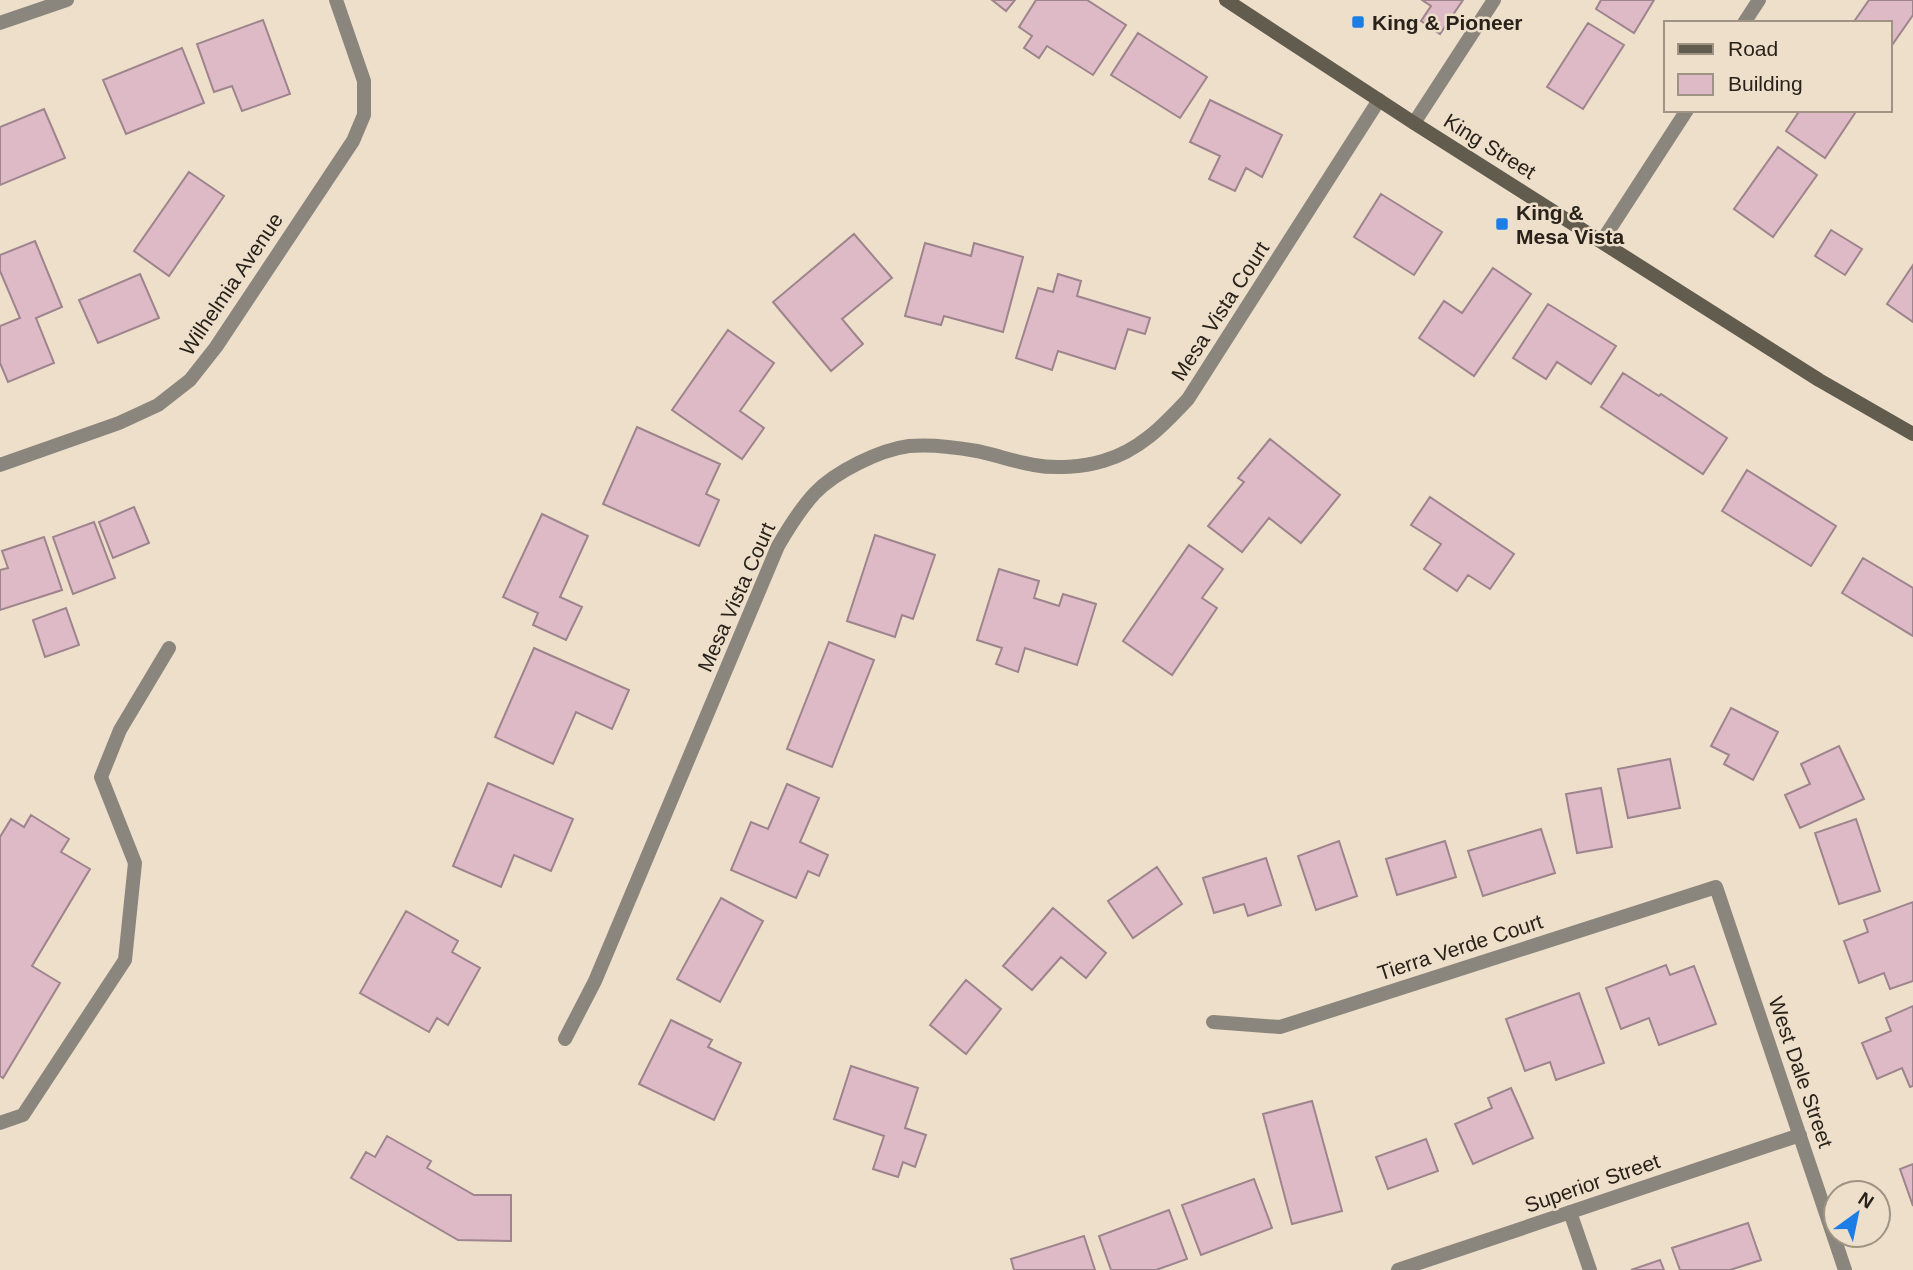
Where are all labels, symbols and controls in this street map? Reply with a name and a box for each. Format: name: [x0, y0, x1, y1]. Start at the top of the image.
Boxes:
place label: King & Pioneer: [1372, 11, 1523, 34]
marker: King & Pioneer: [1350, 14, 1366, 30]
legend: [1664, 21, 1892, 112]
text: Road: [1728, 37, 1778, 60]
text: Building: [1728, 72, 1803, 95]
street label: King Street: [1440, 109, 1540, 183]
place label: King & Mesa Vista: [1516, 201, 1624, 248]
street label: Wilhelmia Avenue: [175, 209, 287, 359]
marker: King & Mesa Vista: [1494, 216, 1510, 232]
street label: Mesa Vista Court: [1167, 237, 1273, 385]
street label: Mesa Vista Court: [693, 519, 779, 675]
street label: Tierra Verde Court: [1375, 909, 1545, 985]
street label: West Dale Street: [1764, 993, 1838, 1151]
street label: Superior Street: [1521, 1149, 1663, 1217]
north arrow: [1822, 1179, 1892, 1249]
text: N: [1855, 1188, 1877, 1213]

